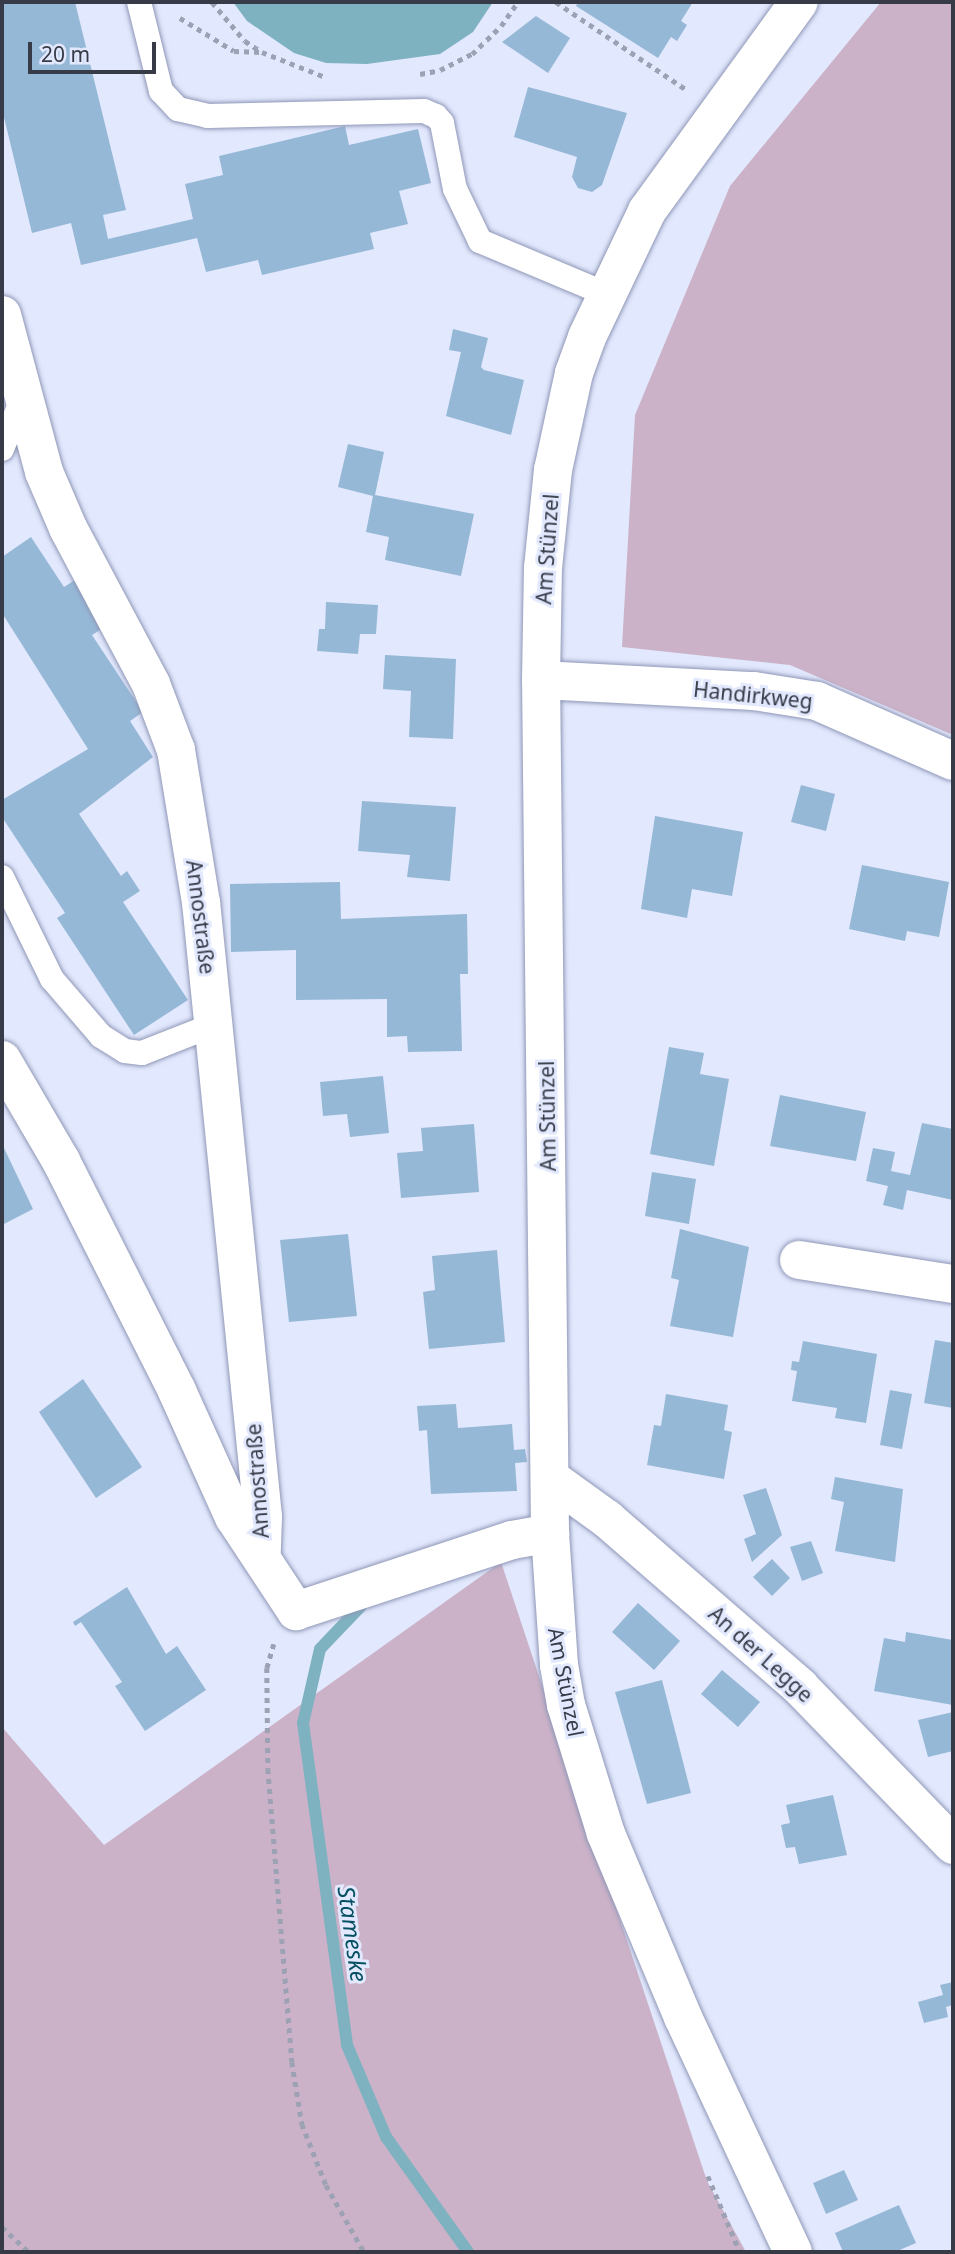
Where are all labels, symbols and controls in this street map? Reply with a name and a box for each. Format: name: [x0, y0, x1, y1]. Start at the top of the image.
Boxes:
scale bar: [32, 28, 159, 72]
text: 20 m: [41, 40, 90, 68]
street label: Am Stünzel: [531, 493, 563, 605]
street label: Handirkweg: [692, 676, 814, 714]
street label: Annostraße: [181, 858, 221, 976]
street label: Am Stünzel: [533, 1060, 561, 1172]
street label: Annostraße: [240, 1423, 274, 1539]
street label: An der Legge: [704, 1601, 818, 1707]
street label: Am Stünzel: [543, 1625, 589, 1739]
water label: Stameske: [333, 1884, 373, 1984]

